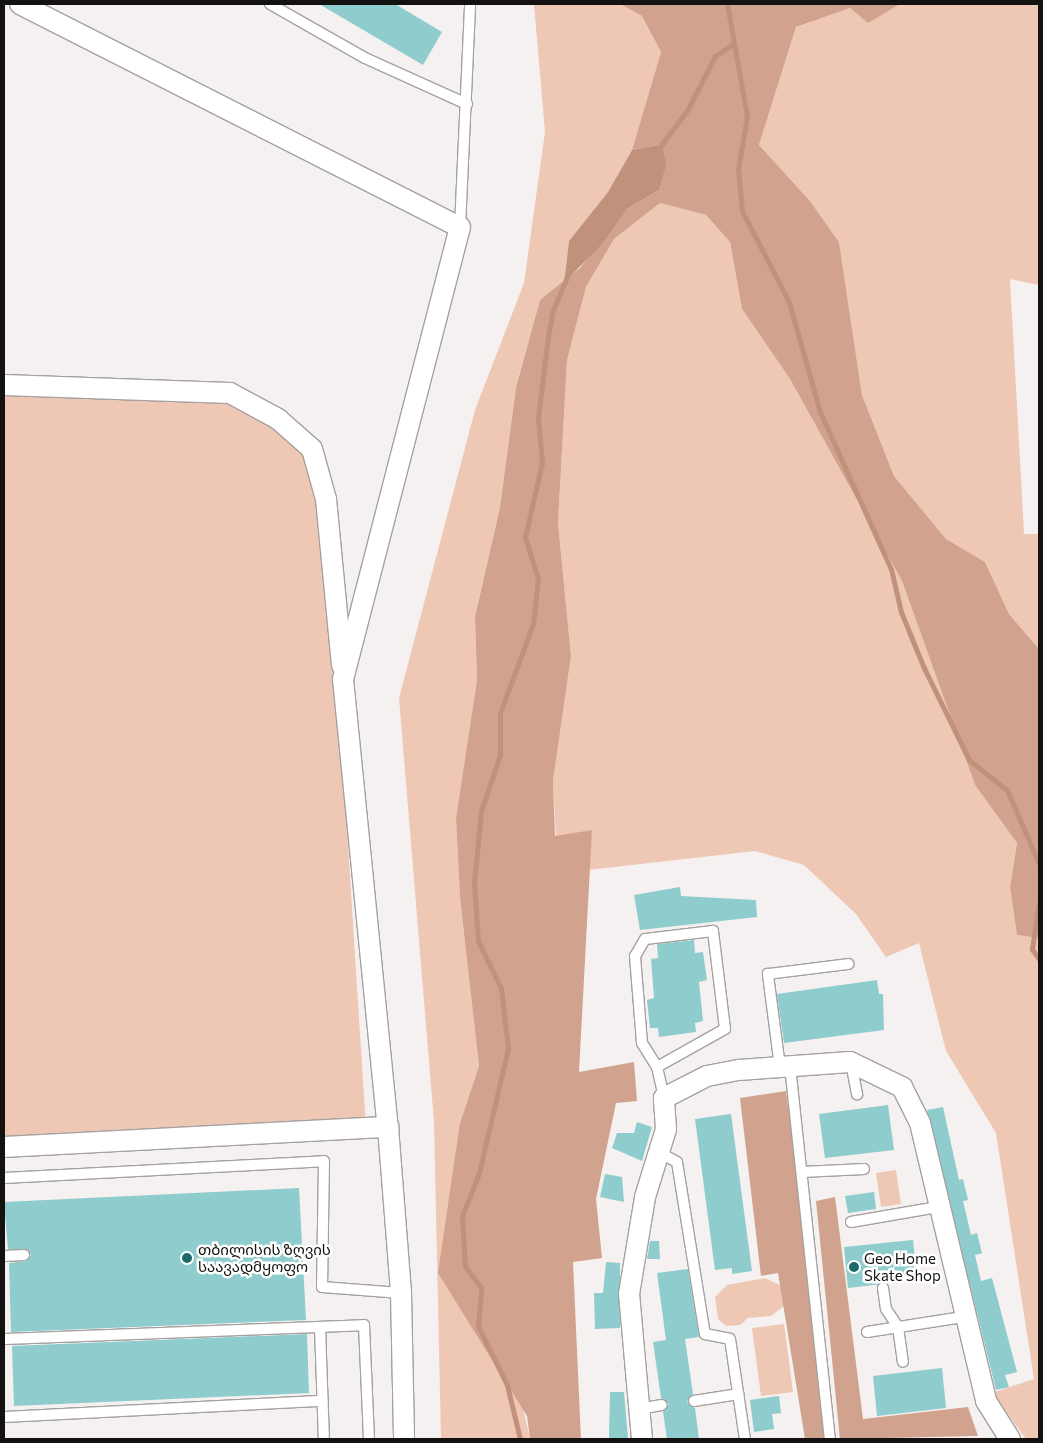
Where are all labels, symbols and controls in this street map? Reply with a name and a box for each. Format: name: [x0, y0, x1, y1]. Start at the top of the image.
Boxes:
place label: თბილისის ზღვის საავადმყოფო: [198, 1240, 331, 1275]
place label: Geo Home Skate Shop: [864, 1249, 941, 1284]
marker: თბილისის ზღვის საავადმყოფო: [180, 1251, 194, 1265]
marker: Geo Home Skate Shop: [848, 1261, 860, 1273]

